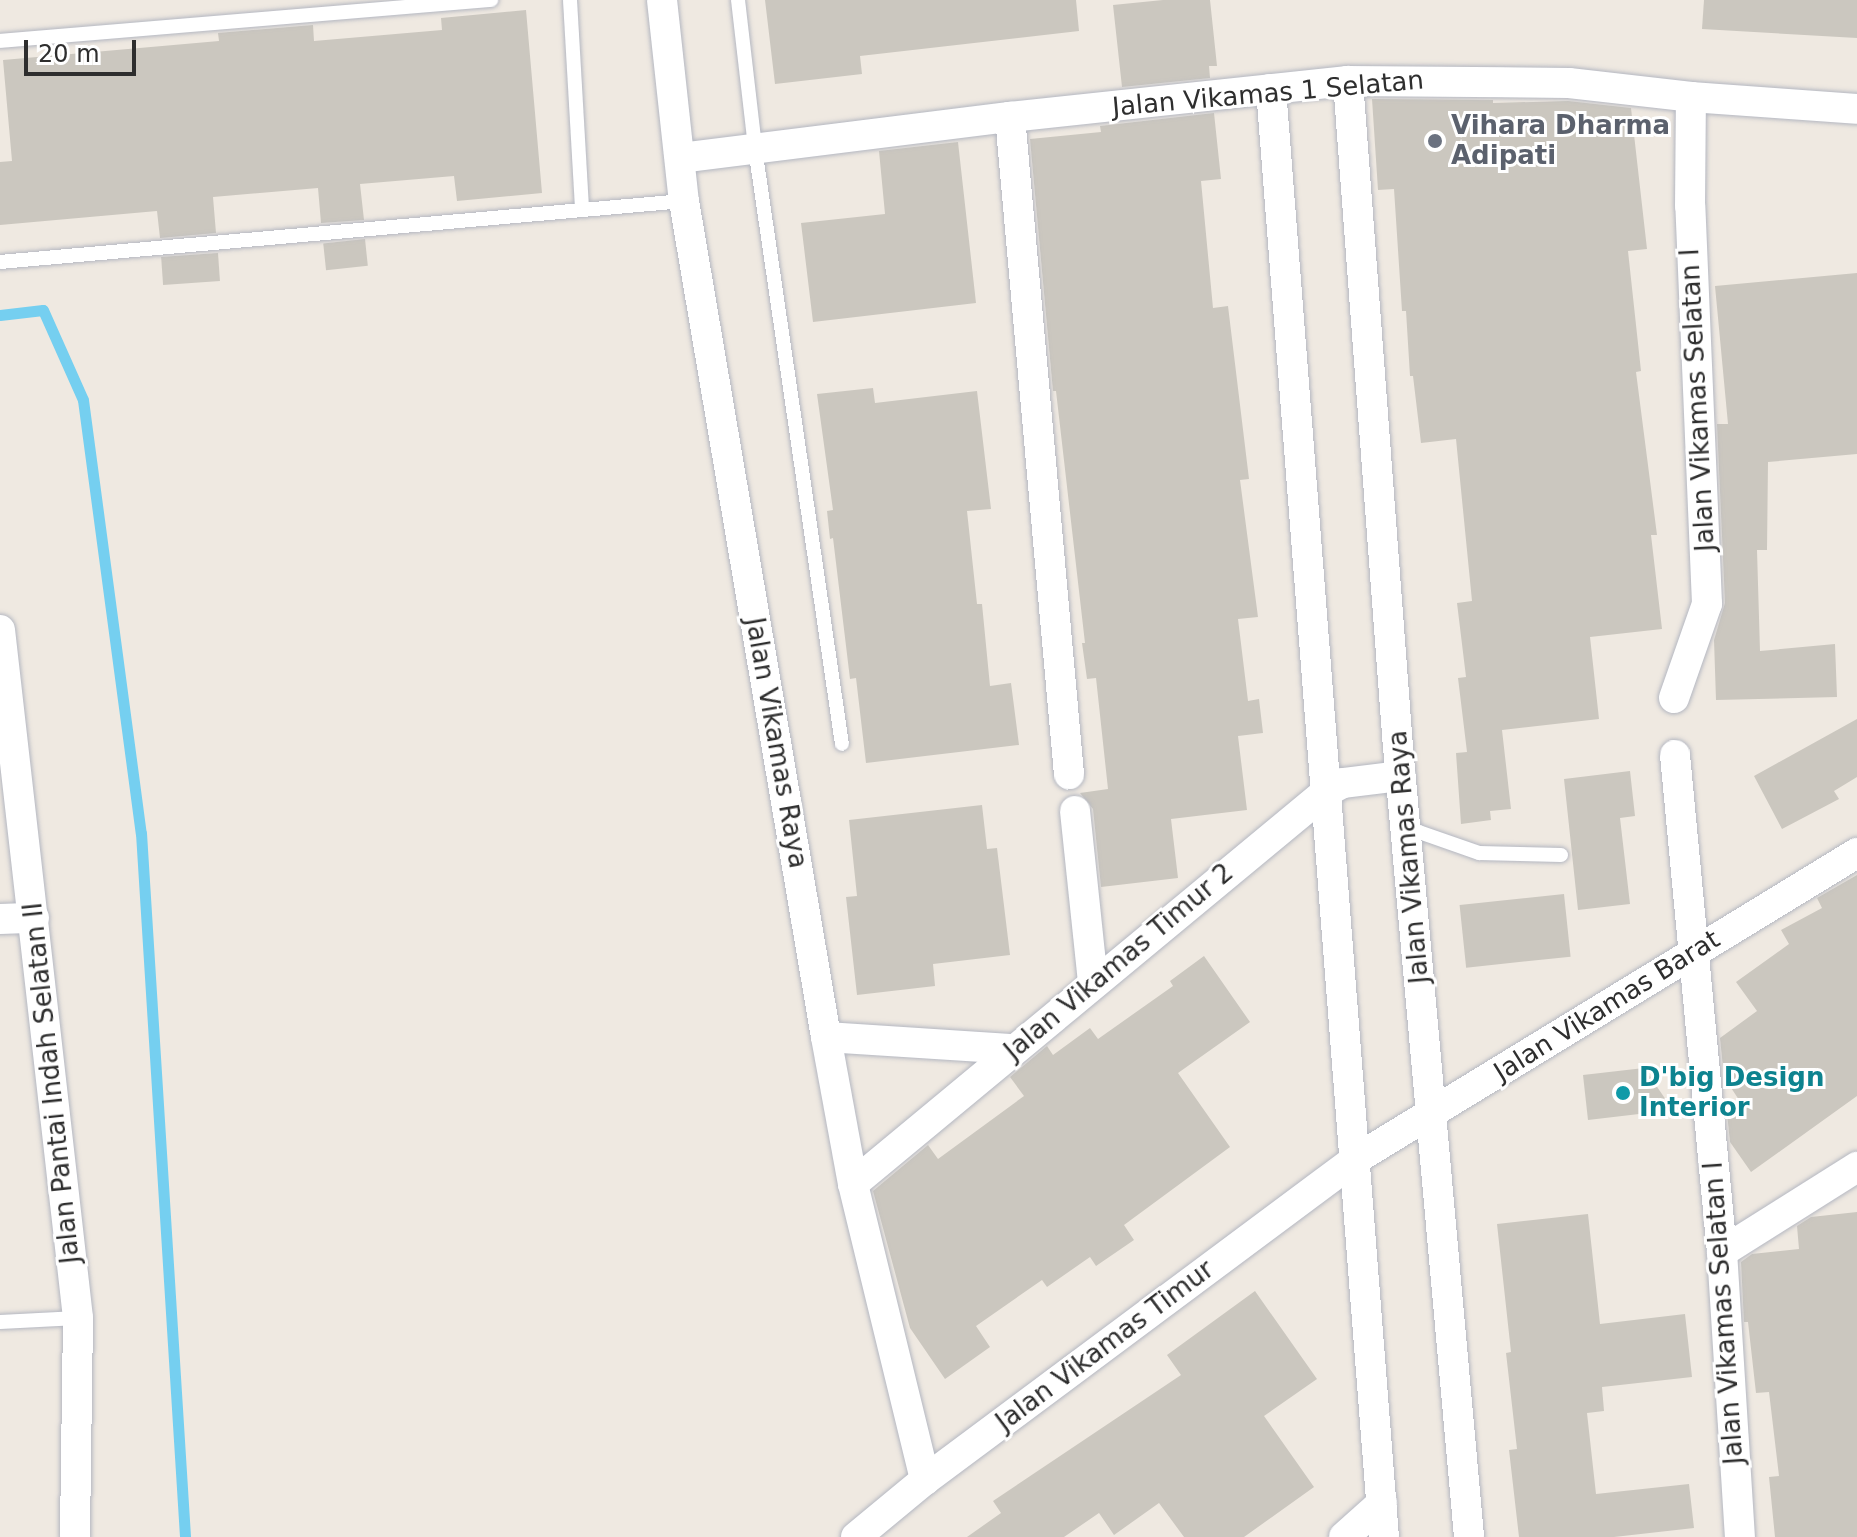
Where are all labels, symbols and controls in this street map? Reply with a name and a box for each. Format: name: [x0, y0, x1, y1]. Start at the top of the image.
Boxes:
scale bar: [28, 24, 140, 74]
text: 20 m: [38, 40, 100, 68]
street label: Jalan Vikamas 1 Selatan: [1111, 65, 1425, 123]
place label: Vihara Dharma Adipati: [1451, 110, 1670, 172]
marker: Vihara Dharma Adipati: [1426, 132, 1444, 150]
street label: Jalan Vikamas Selatan I: [1674, 248, 1722, 552]
street label: Jalan Vikamas Raya: [739, 615, 813, 871]
street label: Jalan Vikamas Raya: [1382, 729, 1436, 985]
street label: Jalan Vikamas Timur 2: [998, 857, 1240, 1067]
street label: Jalan Pantai Indah Selatan II: [18, 901, 86, 1265]
street label: Jalan Vikamas Barat: [1488, 924, 1726, 1088]
place label: D'big Design Interior: [1639, 1062, 1824, 1124]
marker: D'big Design Interior: [1614, 1084, 1632, 1102]
street label: Jalan Vikamas Selatan I: [1698, 1160, 1750, 1466]
street label: Jalan Vikamas Timur: [990, 1254, 1220, 1438]

